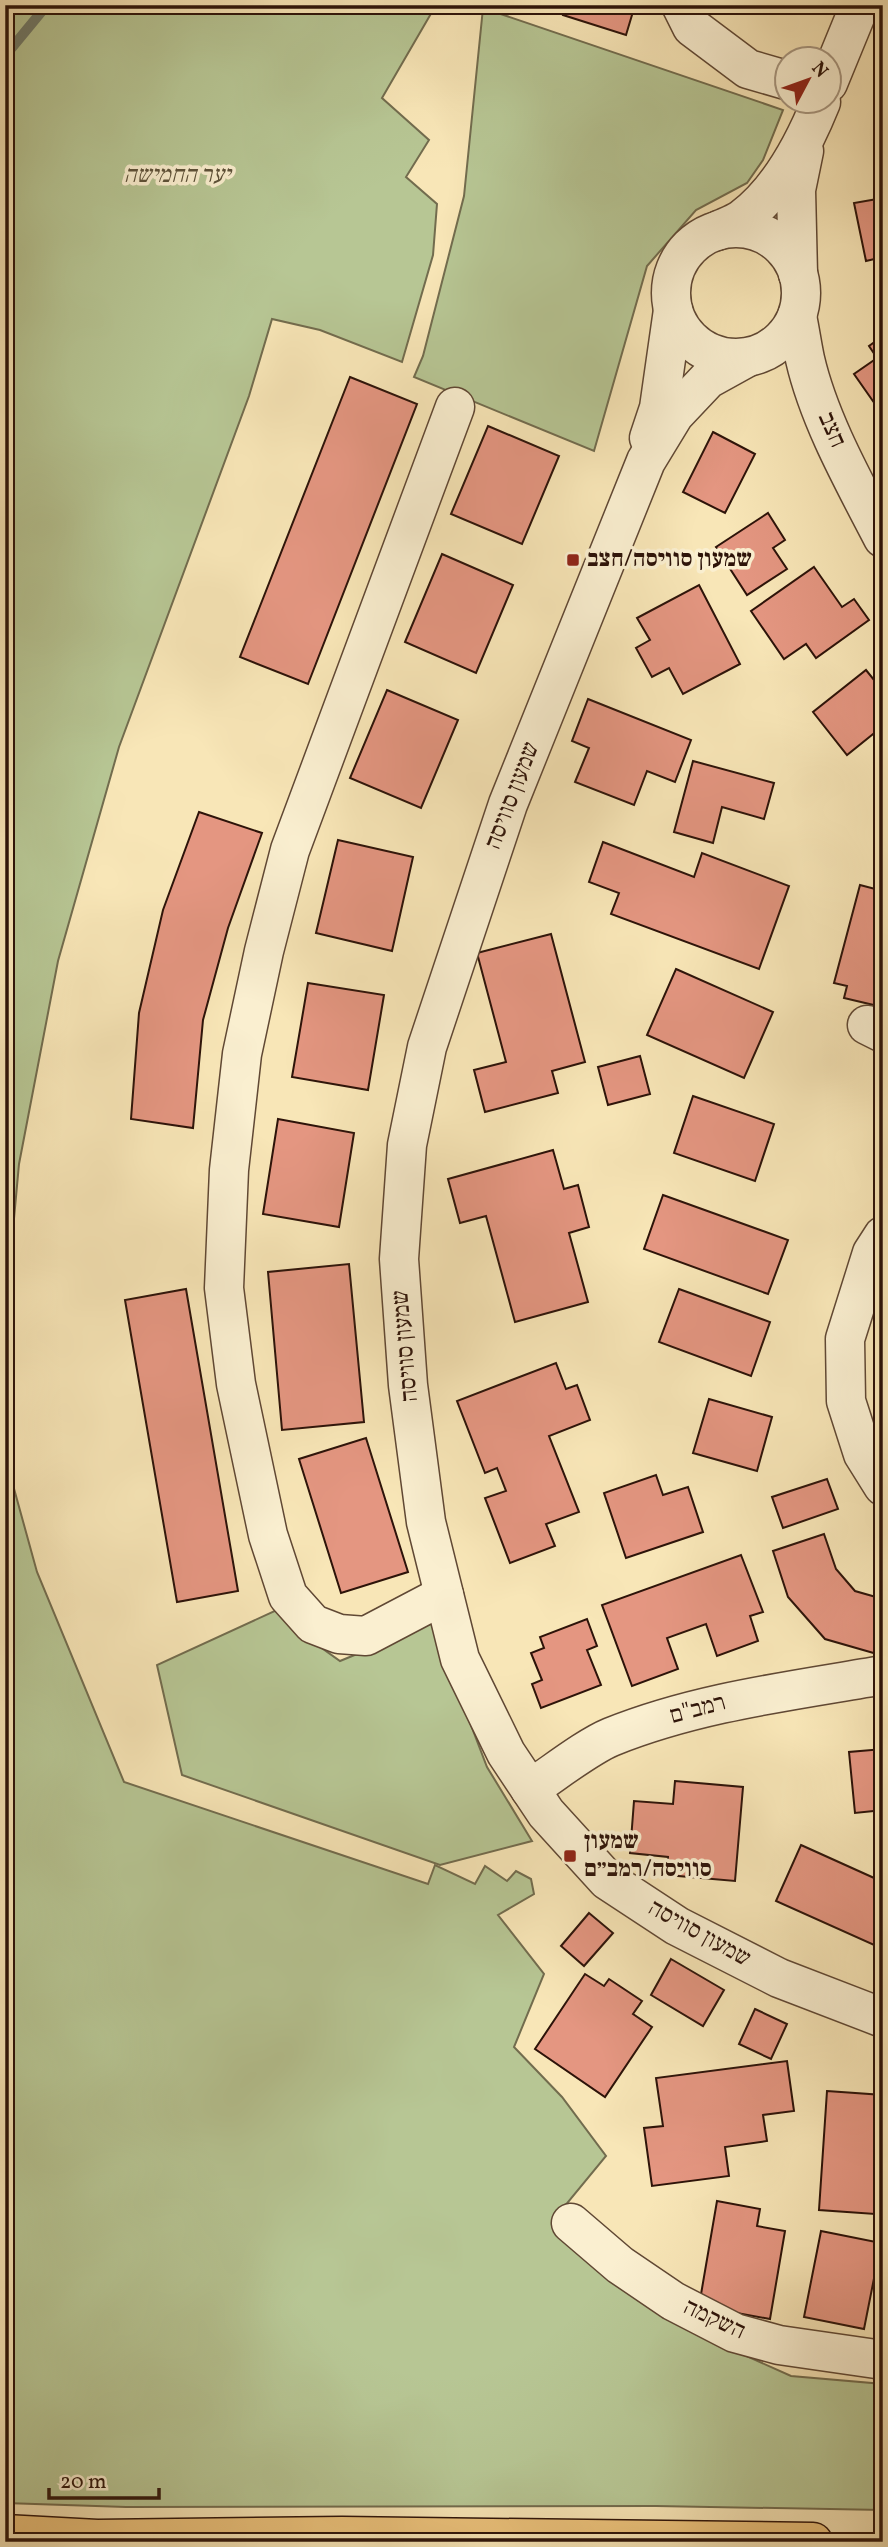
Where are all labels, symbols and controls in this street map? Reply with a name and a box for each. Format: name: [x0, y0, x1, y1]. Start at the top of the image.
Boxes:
north arrow: [772, 46, 842, 116]
text: N: [805, 56, 834, 84]
park label: יער החמישה: [124, 159, 233, 193]
street label: חצב: [808, 407, 854, 453]
place label: שמעון סוויסה/חצב: [587, 543, 752, 577]
marker: שמעון סוויסה/חצב: [565, 552, 581, 568]
street label: שמעון סוויסה: [477, 737, 549, 855]
street label: שמעון סוויסה: [384, 1288, 428, 1404]
street label: רמב"ם: [666, 1686, 730, 1734]
place label: שמעון סוויסה/רמב״ם: [584, 1825, 712, 1887]
marker: שמעון סוויסה/רמב״ם: [562, 1848, 578, 1864]
street label: שמעון סוויסה: [641, 1892, 757, 1976]
street label: השקמה: [677, 2291, 751, 2349]
scale bar: [49, 2456, 159, 2500]
text: 20 m: [60, 2468, 106, 2497]

